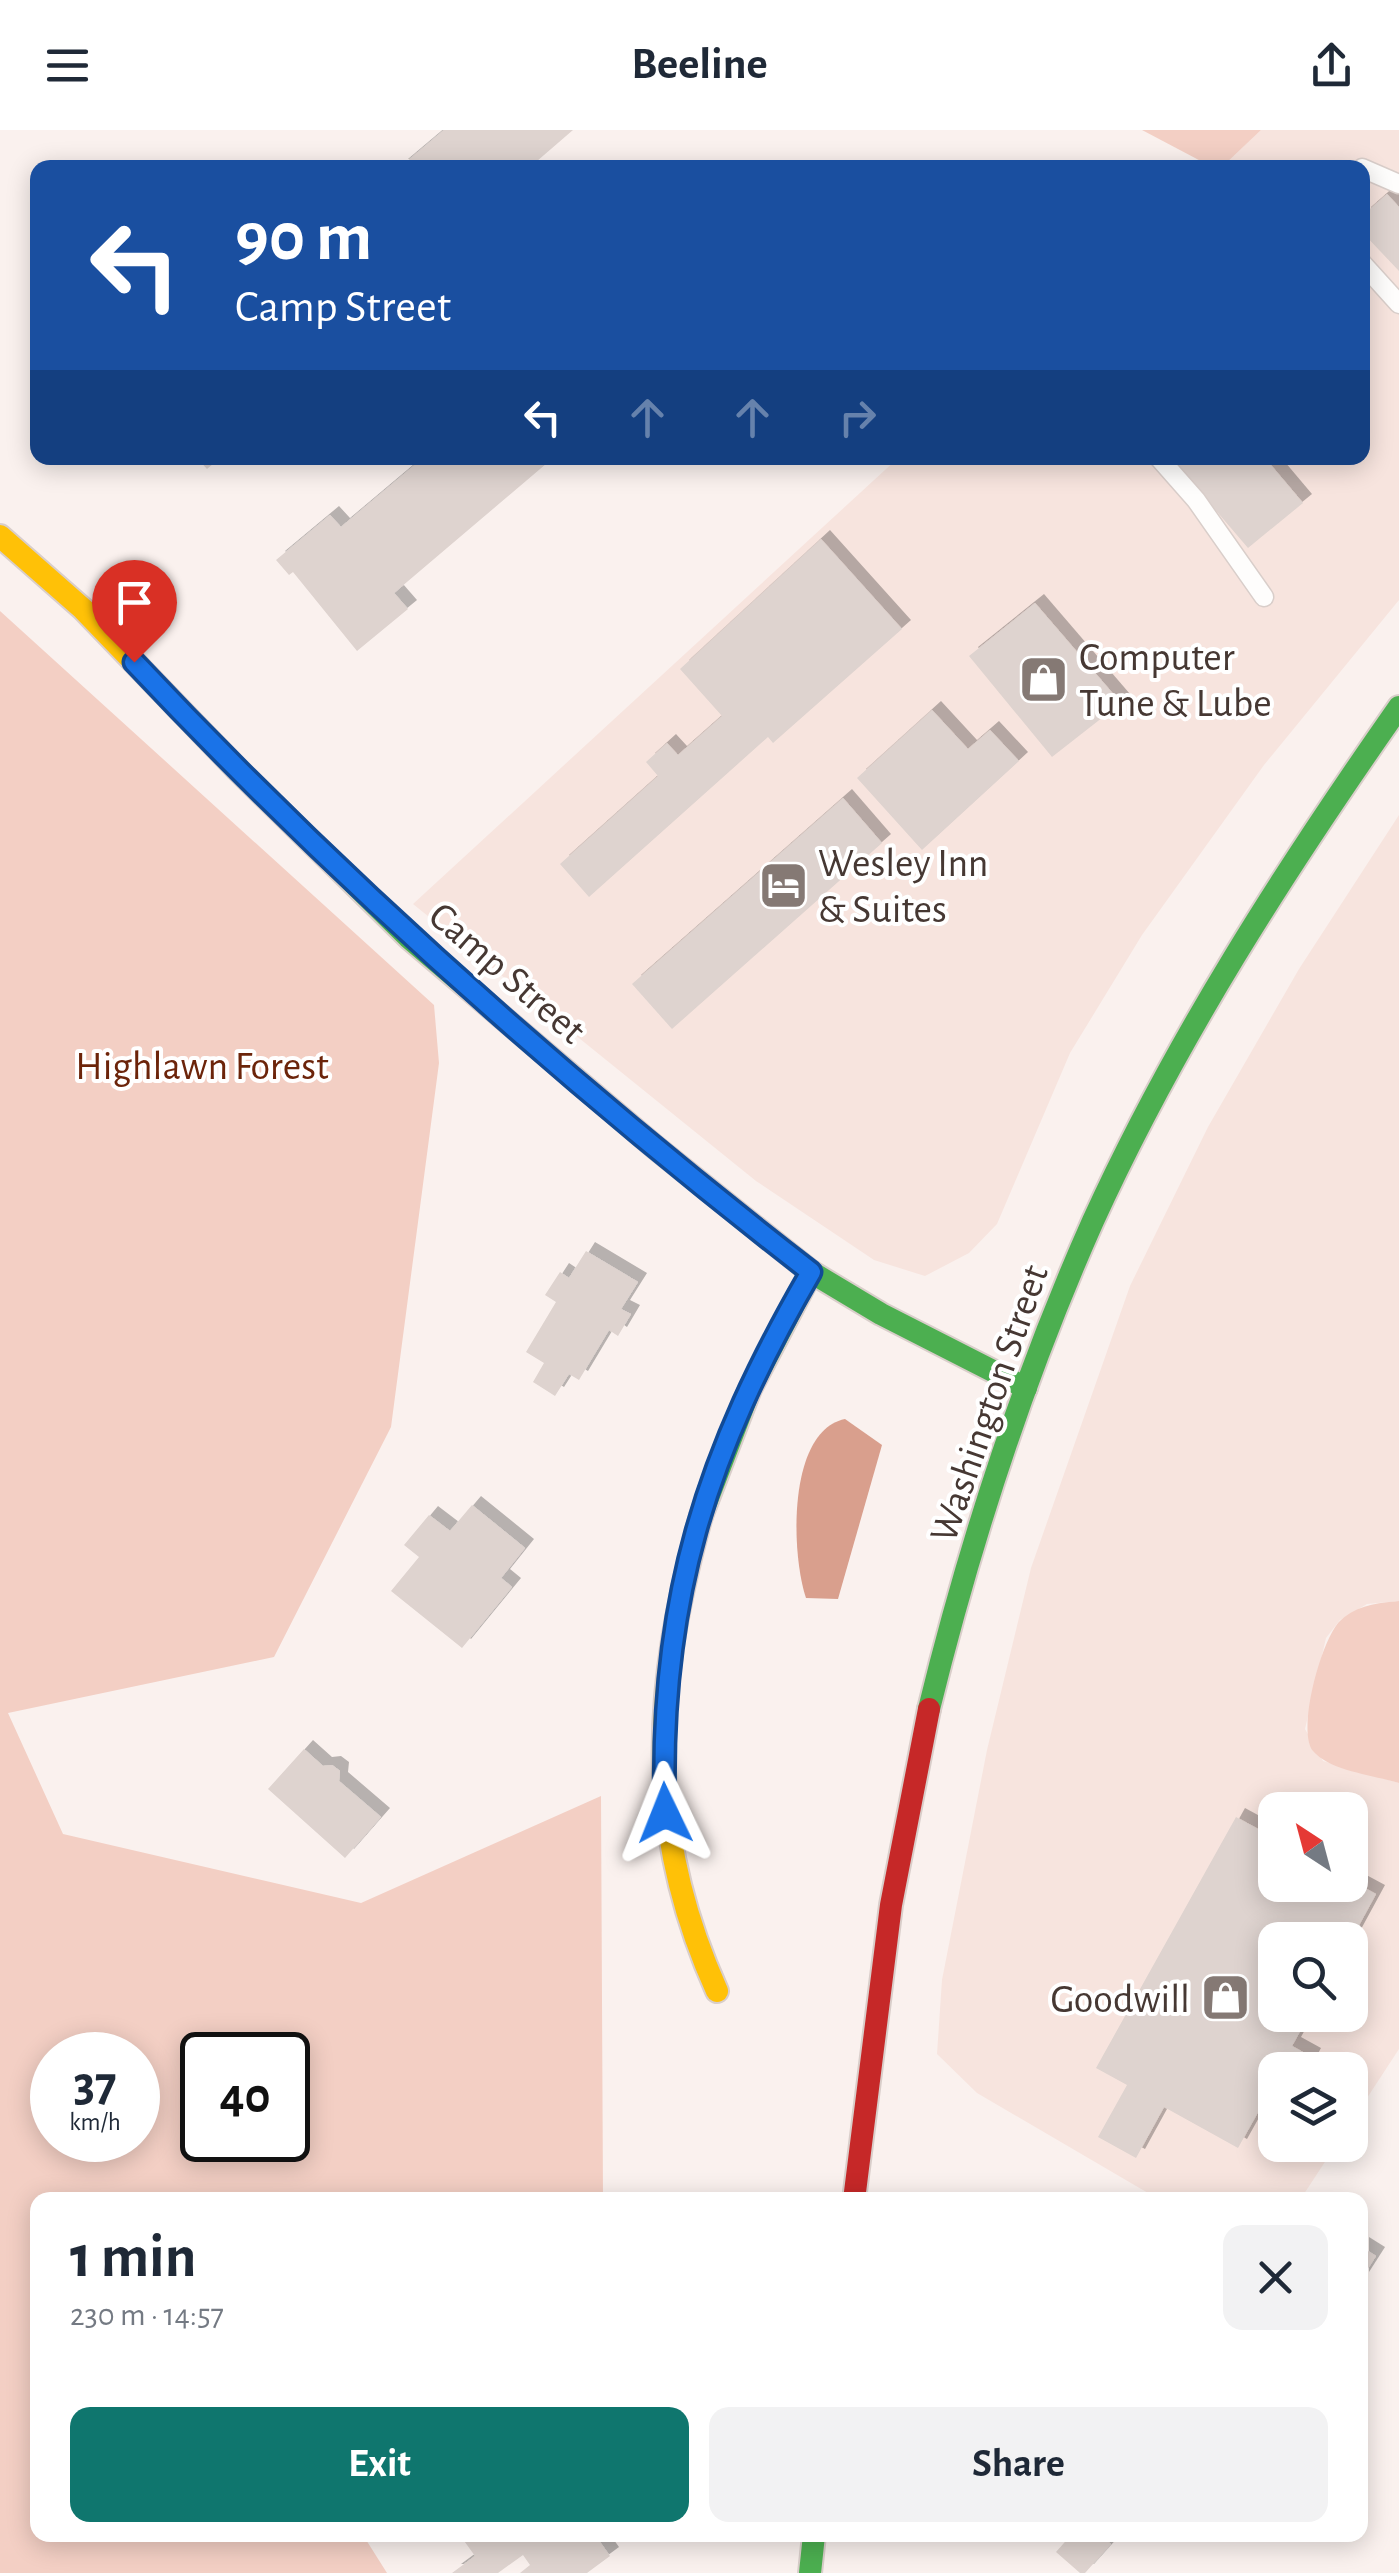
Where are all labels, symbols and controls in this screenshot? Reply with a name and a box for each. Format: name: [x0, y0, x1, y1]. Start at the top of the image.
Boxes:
icon: menu: [40, 38, 95, 93]
icon: share: [1304, 38, 1359, 93]
text: Beeline: [631, 42, 768, 87]
icon: left: [70, 200, 200, 330]
text: 90 m: [235, 203, 372, 273]
text: Camp Street: [235, 285, 451, 330]
icon: left: [515, 390, 570, 445]
icon: ahead: [620, 390, 675, 445]
icon: ahead: [725, 390, 780, 445]
icon: right: [830, 390, 885, 445]
pin: [92, 560, 177, 663]
icon: arrive: [107, 575, 162, 630]
place label: Computer Tune & Lube: [1079, 638, 1272, 724]
shop icon: Computer Tune & Lube: [1018, 653, 1070, 705]
place label: Wesley Inn & Suites: [818, 844, 988, 930]
hotel icon: Wesley Inn & Suites: [757, 859, 809, 911]
street label: Camp Street: [421, 895, 592, 1052]
park label: Highlawn Forest: [75, 1047, 329, 1087]
street label: Washington Street: [924, 1260, 1056, 1547]
position arrow: [613, 1761, 717, 1865]
north arrow: [1258, 1792, 1368, 1902]
map controls: [1258, 1792, 1368, 2162]
button: search: [1258, 1922, 1368, 2032]
shop icon: Goodwill: [1199, 1972, 1251, 2024]
place label: Goodwill: [1050, 1980, 1190, 2020]
speed limit sign: 40: [180, 2032, 310, 2162]
button: layers: [1258, 2052, 1368, 2162]
text: 37: [73, 2060, 117, 2110]
text: km/h: [69, 2110, 121, 2135]
button: close: [1223, 2225, 1328, 2330]
text: 1 min: [70, 2228, 196, 2288]
text: 230 m · 14:57: [70, 2299, 224, 2331]
button: Exit: [70, 2407, 689, 2522]
button: Share: [709, 2407, 1328, 2522]

